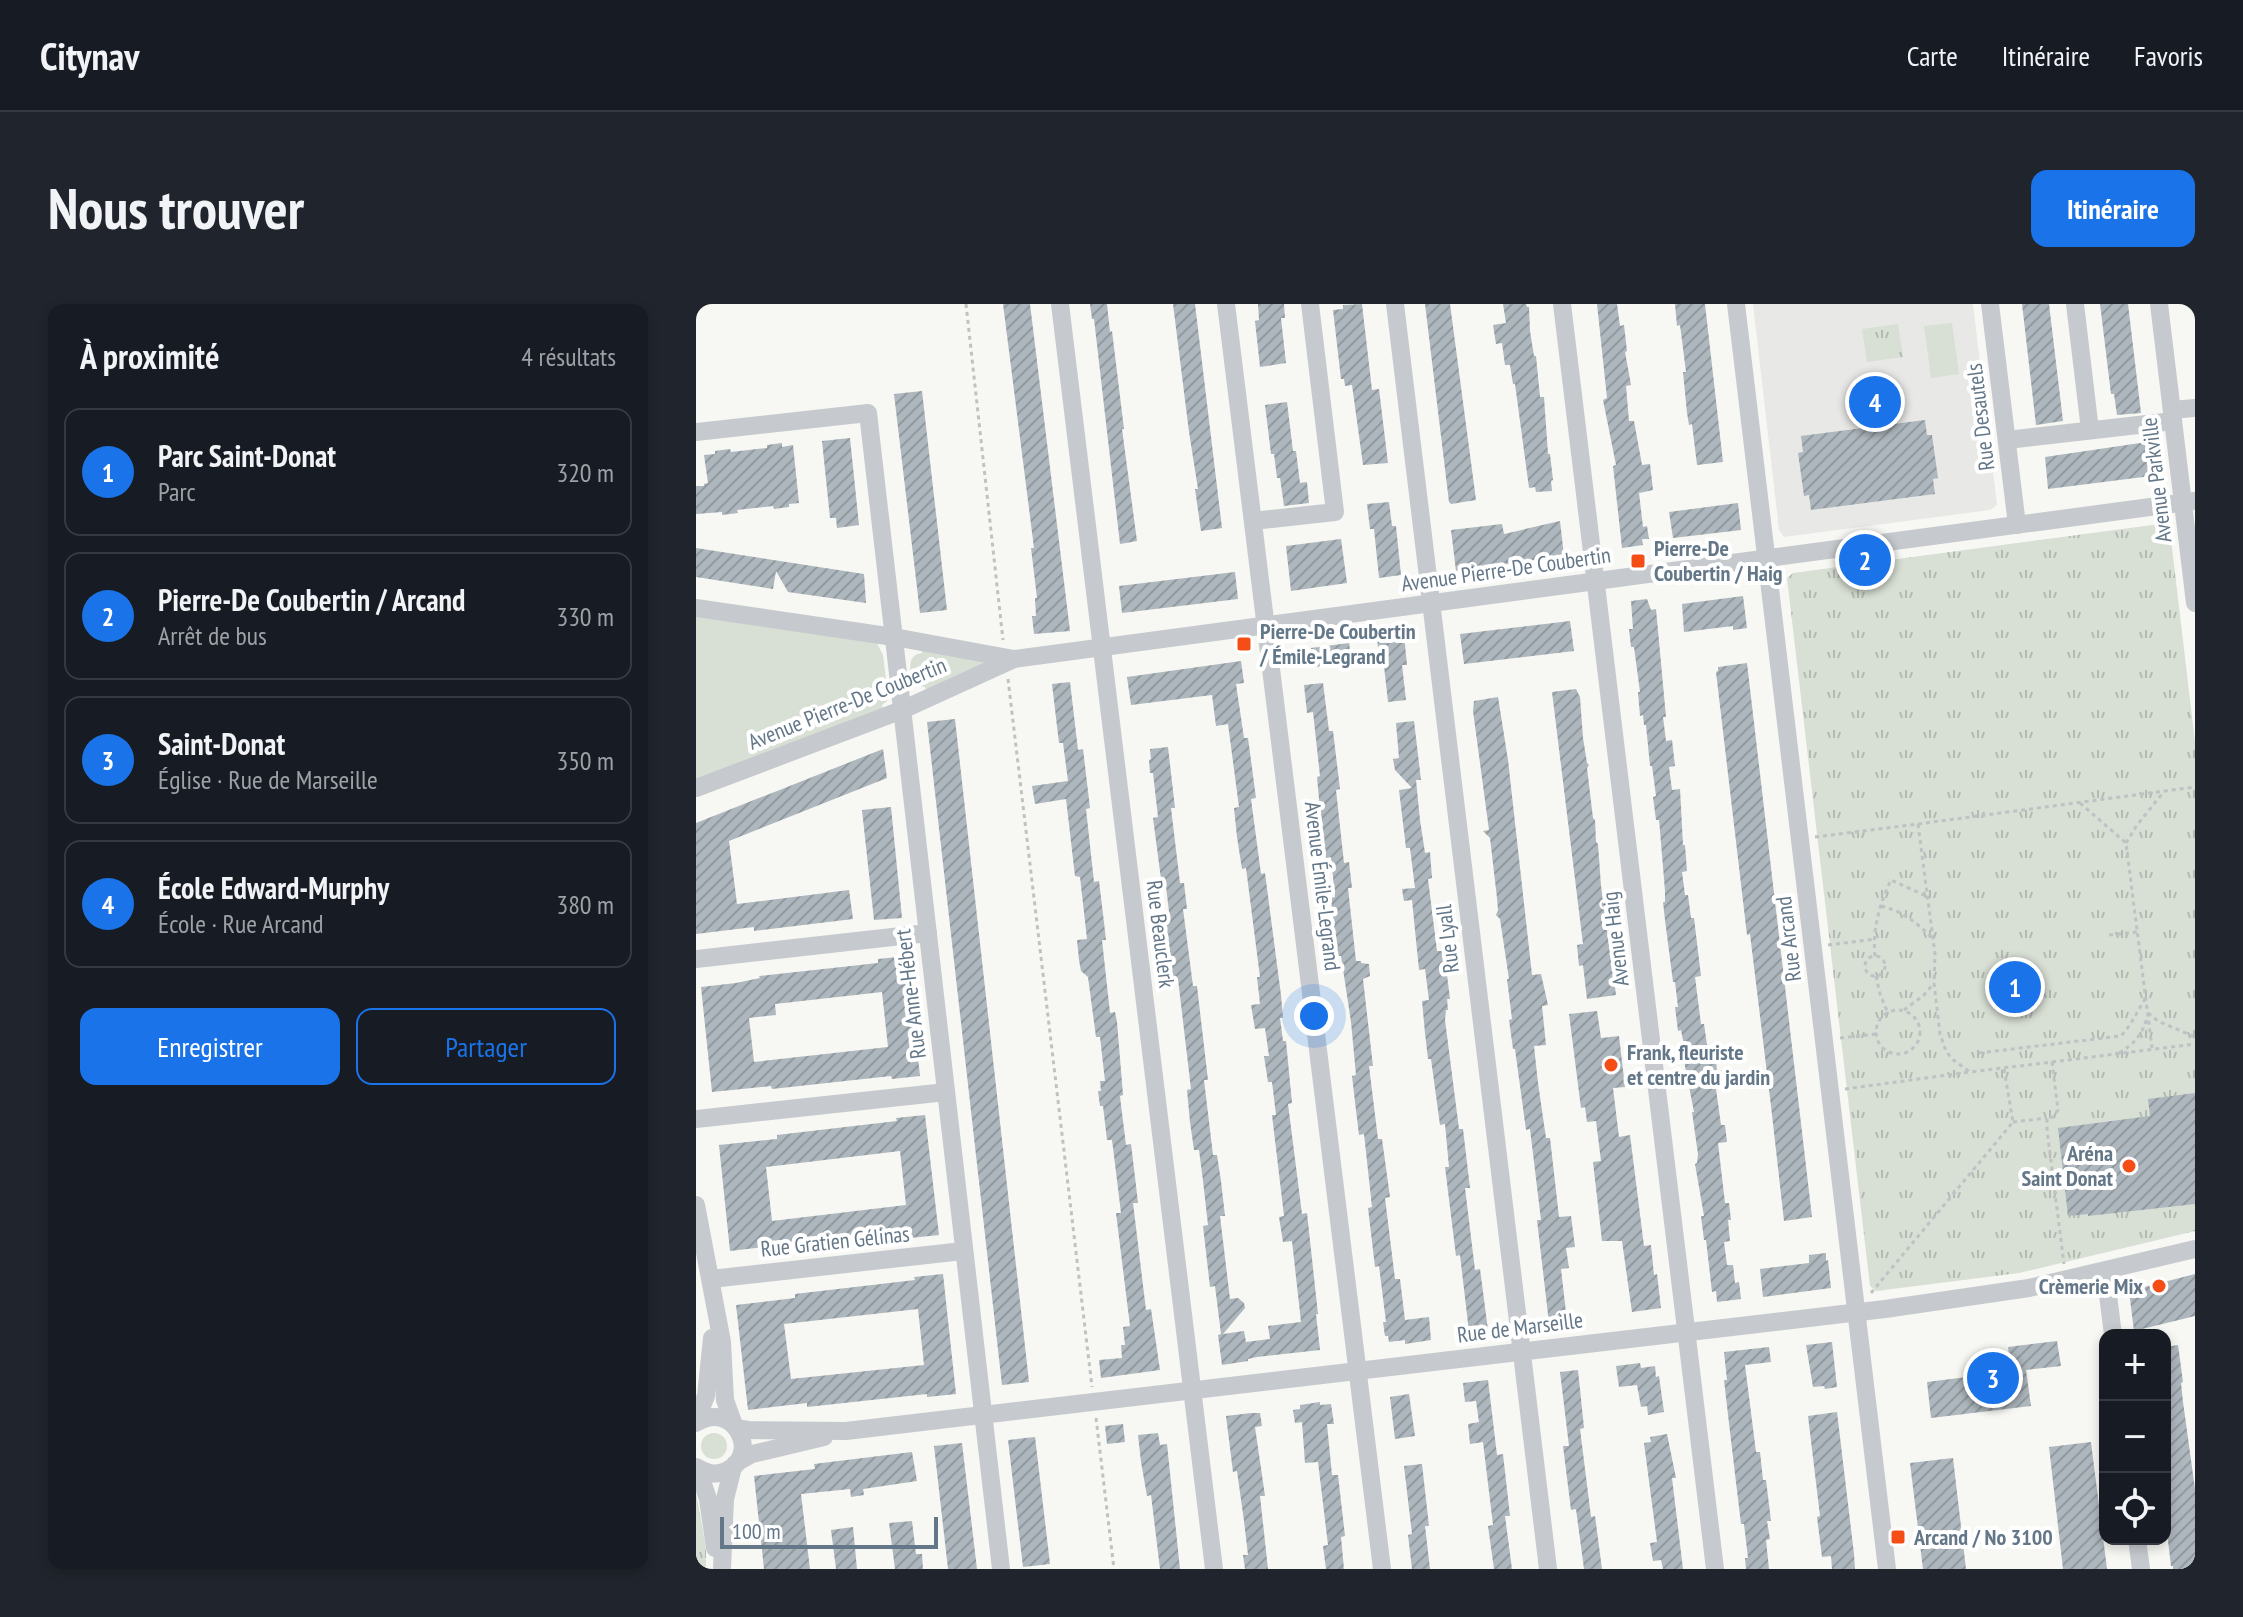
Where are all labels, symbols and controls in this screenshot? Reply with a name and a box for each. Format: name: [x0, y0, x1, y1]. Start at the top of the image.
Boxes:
text: Citynav: [40, 31, 139, 80]
text: Carte: [1907, 37, 1958, 74]
text: Itinéraire: [2002, 37, 2090, 74]
text: Favoris: [2134, 37, 2203, 74]
button: Itinéraire: [2031, 170, 2195, 247]
text: Nous trouver: [48, 172, 304, 244]
text: À proximité: [80, 334, 220, 378]
text: 4 résultats: [521, 340, 616, 373]
street label: Rue Desautels: [1960, 362, 2000, 472]
pin: 4: [1849, 372, 1901, 432]
street label: Avenue Parkville: [2134, 416, 2178, 544]
text: Parc Saint-Donat: [158, 436, 336, 475]
text: 1: [102, 456, 114, 489]
text: 320 m: [556, 456, 614, 489]
text: Parc: [158, 475, 196, 508]
pin: 2: [1839, 530, 1891, 590]
place label: Pierre-De Coubertin / Haig: [1654, 534, 1783, 587]
street label: Avenue Pierre-De Coubertin: [1400, 540, 1612, 598]
marker: Pierre-De Coubertin / Haig: [1629, 552, 1647, 570]
text: Pierre-De Coubertin / Arcand: [158, 580, 465, 619]
text: 2: [102, 600, 114, 633]
text: 330 m: [556, 600, 614, 633]
place label: Pierre-De Coubertin / Émile-Legrand: [1259, 617, 1416, 670]
text: Arrêt de bus: [158, 619, 267, 652]
marker: Pierre-De Coubertin / Émile-Legrand: [1235, 635, 1253, 653]
street label: Avenue Pierre-De Coubertin: [744, 650, 950, 756]
text: Saint-Donat: [158, 724, 285, 763]
text: 3: [102, 744, 114, 777]
text: 350 m: [556, 744, 614, 777]
text: Église · Rue de Marseille: [158, 763, 378, 796]
street label: Avenue Émile-Legrand: [1299, 800, 1347, 972]
text: École Edward-Murphy: [158, 868, 389, 907]
street label: Rue Beauclerk: [1141, 879, 1182, 990]
text: 4: [102, 888, 114, 921]
text: 380 m: [556, 888, 614, 921]
street label: Avenue Haig: [1595, 890, 1635, 988]
street label: Rue Arcand: [1769, 895, 1807, 983]
street label: Rue Lyall: [1429, 902, 1465, 975]
text: École · Rue Arcand: [158, 907, 324, 940]
street label: Rue Anne-Hébert: [888, 927, 932, 1061]
pin: 1: [1989, 957, 2041, 1017]
your location: [1294, 996, 1334, 1036]
button: Enregistrer: [80, 1008, 340, 1085]
button: Partager: [356, 1008, 616, 1085]
place label: Frank, fleuriste et centre du jardin: [1627, 1038, 1770, 1091]
marker: Frank, fleuriste et centre du jardin: [1602, 1056, 1620, 1074]
place label: Aréna Saint Donat: [2022, 1139, 2114, 1192]
marker: Aréna Saint Donat: [2120, 1157, 2138, 1175]
street label: Rue Gratien Gélinas: [759, 1219, 911, 1263]
place label: Crèmerie Mix: [2039, 1272, 2143, 1300]
marker: Crèmerie Mix: [2150, 1277, 2168, 1295]
street label: Rue de Marseille: [1455, 1305, 1585, 1349]
map controls: [2099, 1329, 2171, 1545]
button: +: [2099, 1329, 2171, 1401]
pin: 3: [1967, 1348, 2019, 1408]
button: −: [2099, 1401, 2171, 1473]
button: locate: [2099, 1473, 2171, 1545]
scale bar: [720, 1513, 938, 1549]
text: 100 m: [732, 1517, 781, 1545]
place label: Arcand / No 3100: [1913, 1523, 2053, 1551]
marker: Arcand / No 3100: [1889, 1528, 1907, 1546]

